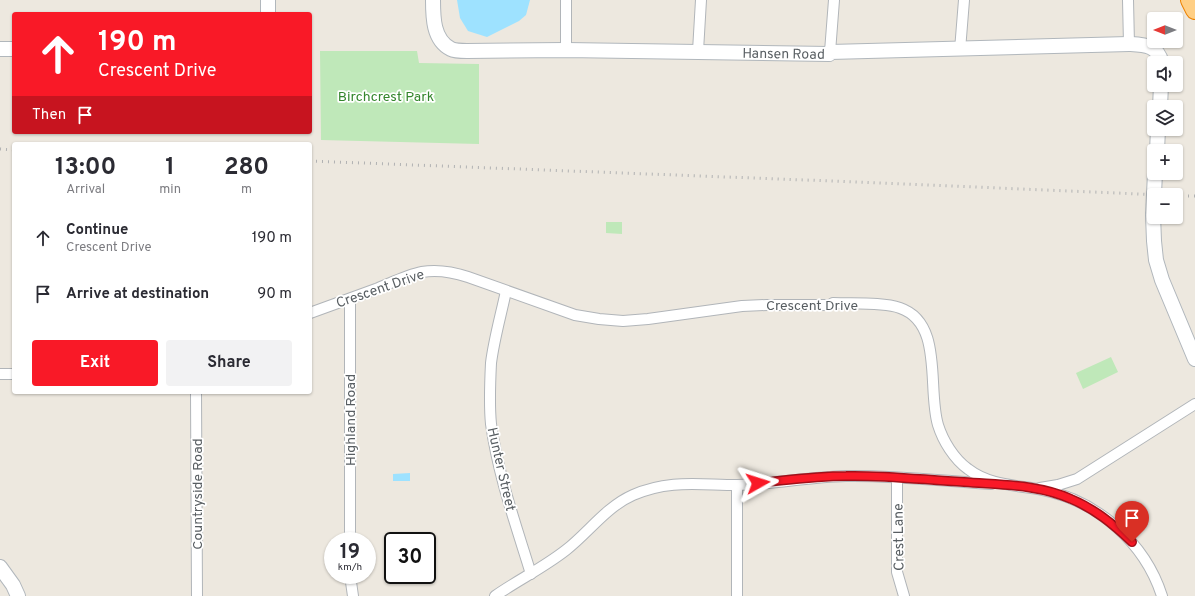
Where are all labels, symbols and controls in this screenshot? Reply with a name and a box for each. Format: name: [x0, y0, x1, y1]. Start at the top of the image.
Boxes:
north arrow: [1147, 12, 1183, 48]
map controls: [1147, 12, 1183, 224]
text: 190 m: [98, 25, 176, 61]
icon: ahead: [32, 28, 84, 80]
street label: Hansen Road: [742, 46, 825, 64]
button: sound: [1147, 56, 1183, 92]
text: Crescent Drive: [98, 60, 217, 83]
park label: Birchcrest Park: [338, 89, 434, 106]
button: layers: [1147, 100, 1183, 136]
icon: arrive: [74, 104, 96, 126]
text: Then: [32, 106, 66, 125]
button: +: [1147, 144, 1183, 180]
text: 13:00: [55, 153, 116, 183]
text: 1: [165, 153, 175, 183]
text: 280: [224, 153, 269, 183]
text: Arrival: [66, 182, 105, 198]
text: min: [159, 182, 181, 198]
text: m: [241, 182, 252, 198]
button: −: [1147, 188, 1183, 224]
text: Continue: [66, 221, 128, 240]
icon: ahead: [32, 227, 54, 249]
text: 190 m: [252, 229, 292, 248]
text: Crescent Drive: [66, 240, 152, 256]
street label: Crescent Drive: [334, 266, 427, 312]
icon: arrive: [32, 283, 54, 305]
text: Arrive at destination: [66, 285, 209, 304]
text: 90 m: [257, 285, 292, 304]
street label: Crescent Drive: [766, 298, 858, 315]
button: Exit: [32, 340, 158, 386]
button: Share: [166, 340, 292, 386]
street label: Highland Road: [343, 374, 360, 466]
street label: Hunter Street: [483, 426, 518, 513]
street label: Countryside Road: [190, 438, 207, 550]
position arrow: [737, 462, 779, 504]
pin: [1115, 501, 1149, 542]
street label: Crest Lane: [890, 503, 909, 571]
icon: arrive: [1121, 507, 1143, 529]
speed limit sign: 30: [384, 532, 436, 584]
text: 19: [340, 540, 360, 566]
text: km/h: [338, 561, 362, 574]

